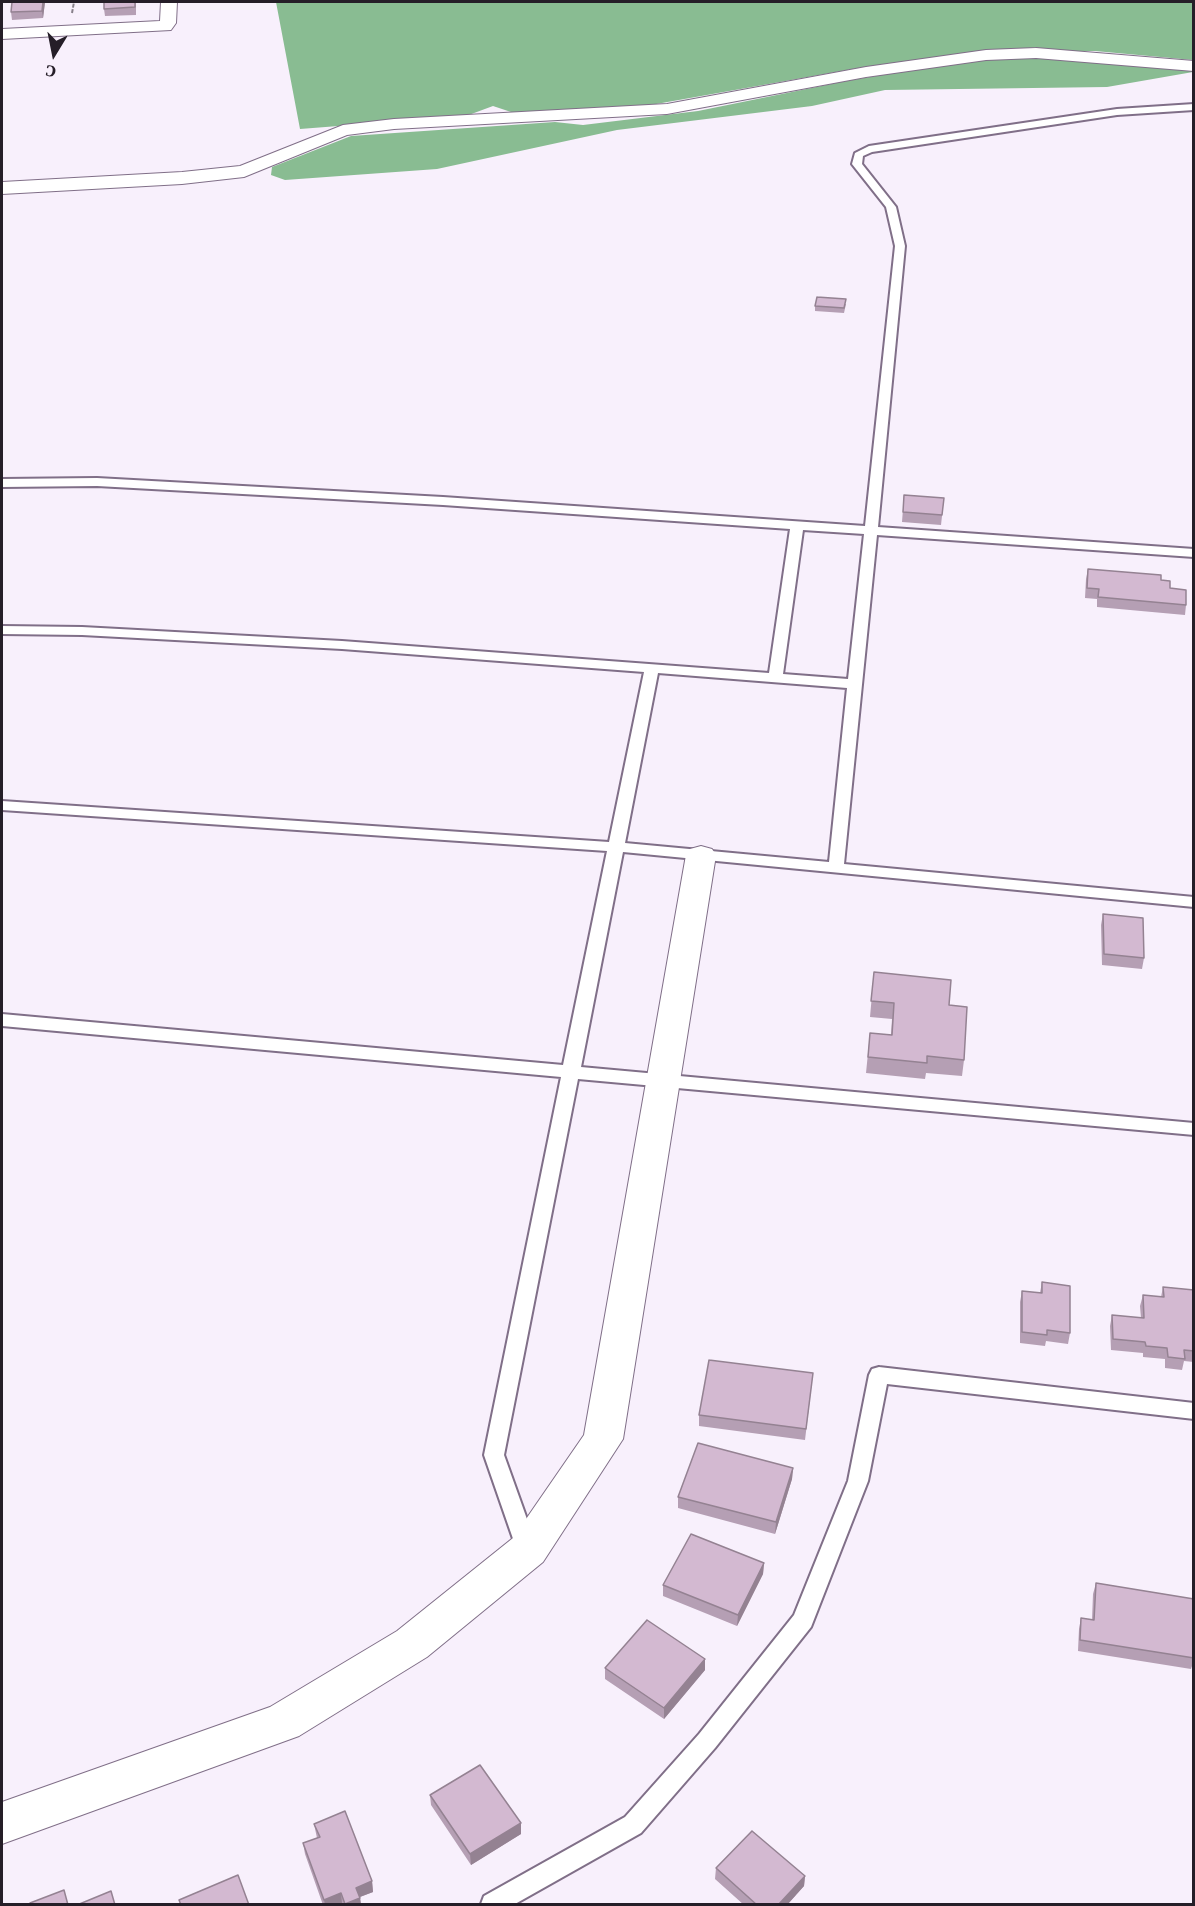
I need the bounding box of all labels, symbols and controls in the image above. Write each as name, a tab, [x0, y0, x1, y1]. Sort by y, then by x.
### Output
north arrow	[24, 24, 84, 84]
text: С	[44, 60, 58, 83]

